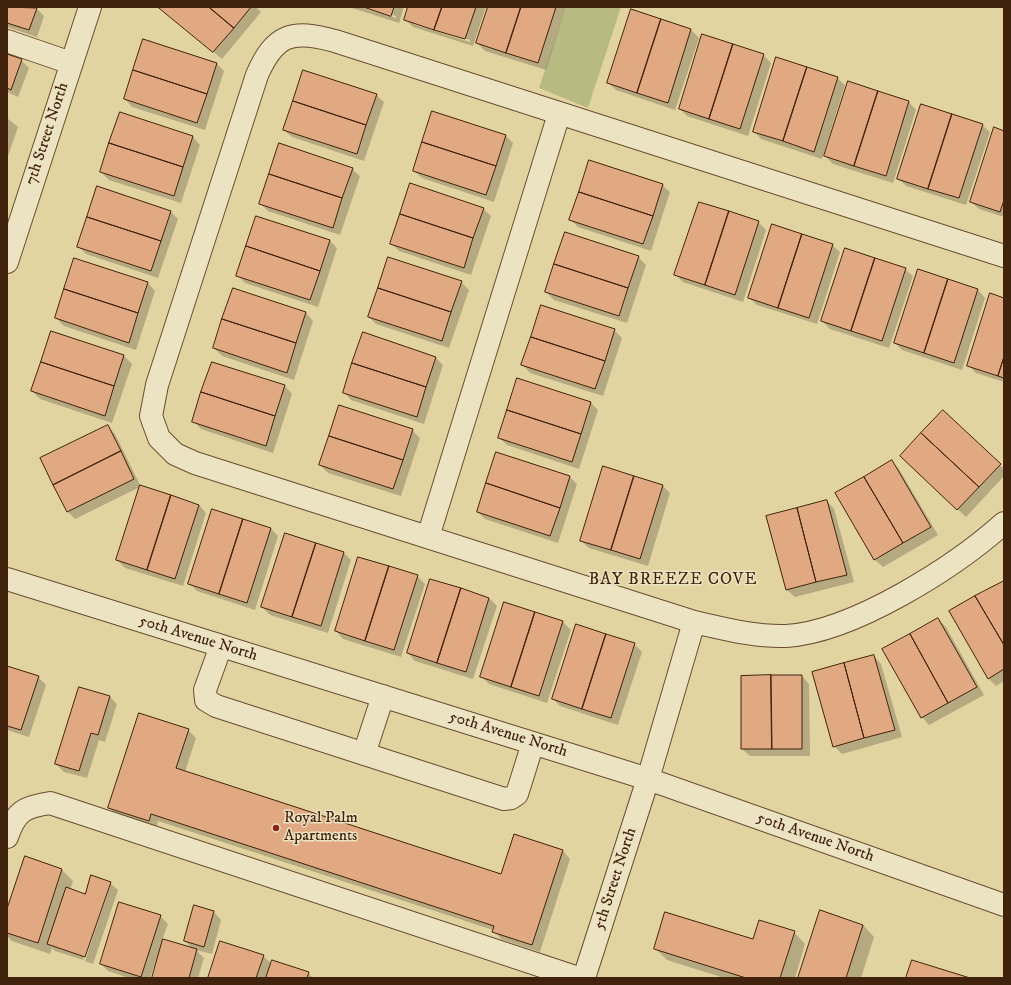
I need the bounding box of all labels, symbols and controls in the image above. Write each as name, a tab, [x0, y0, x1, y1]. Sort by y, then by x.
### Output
street label: 7th Street North	[22, 80, 74, 188]
district label: BAY BREEZE COVE	[588, 570, 758, 590]
street label: 50th Avenue North	[136, 612, 260, 666]
street label: 50th Avenue North	[446, 708, 570, 762]
place label: Royal Palm Apartments	[284, 809, 358, 847]
street label: 50th Avenue North	[754, 809, 876, 867]
marker: Royal Palm Apartments	[271, 823, 281, 833]
street label: 5th Street North	[590, 826, 642, 932]

